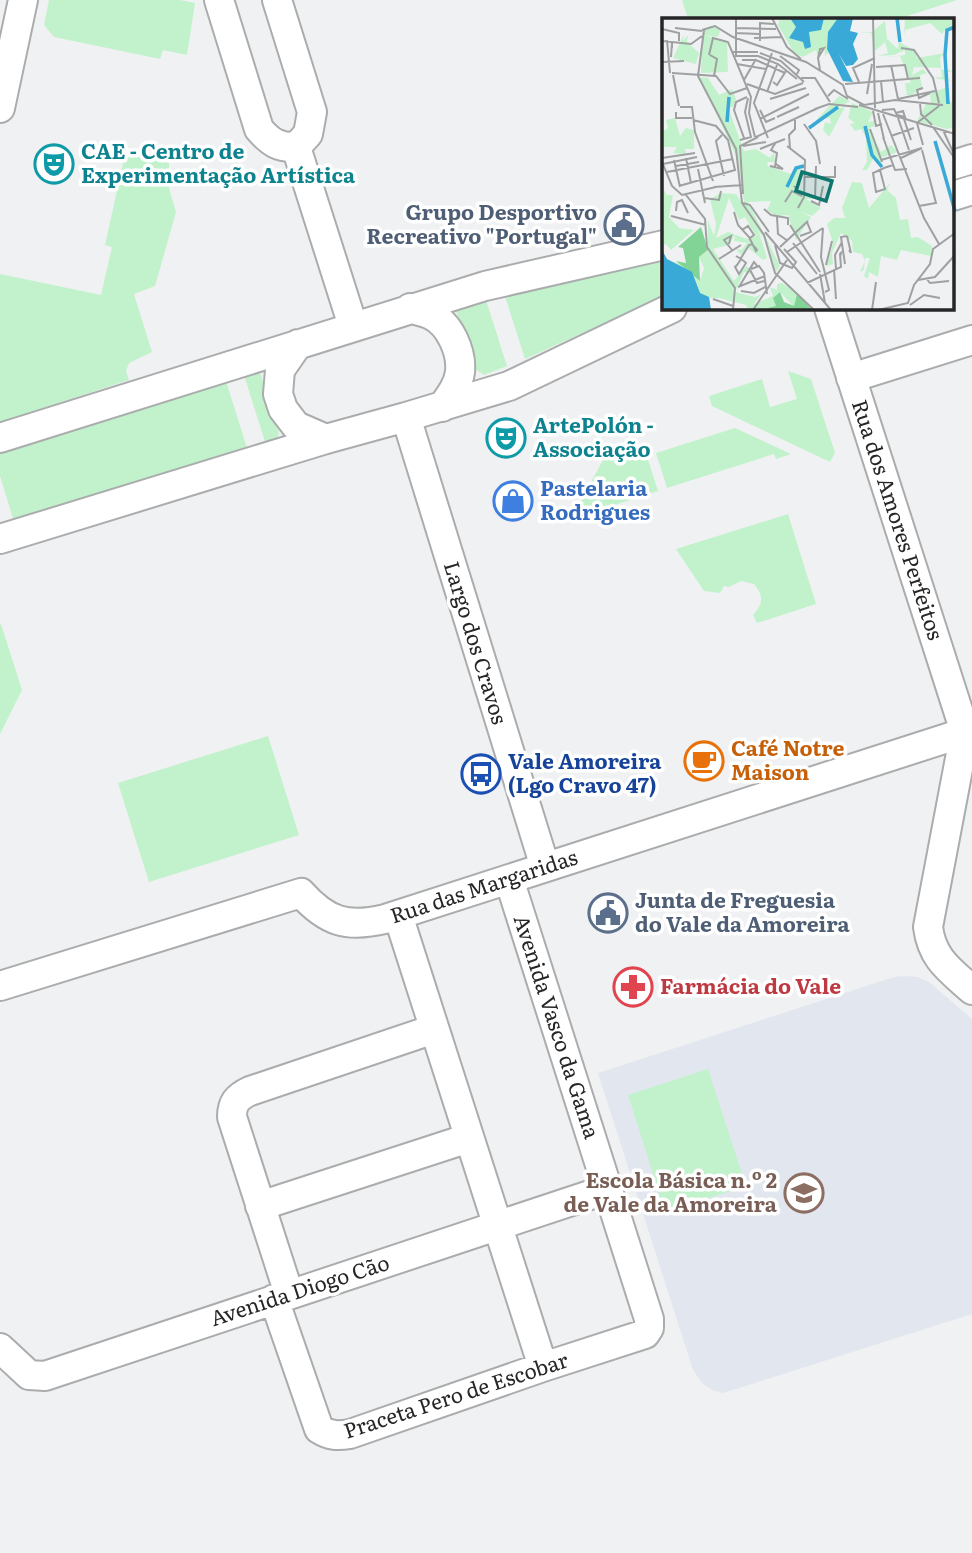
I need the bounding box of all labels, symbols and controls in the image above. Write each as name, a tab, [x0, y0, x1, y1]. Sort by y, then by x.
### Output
inset map	[662, 18, 954, 310]
place label: CAE - Centro de Experimentação Artística	[81, 134, 356, 189]
theatre icon: CAE - Centro de Experimentação Artística	[33, 143, 75, 185]
place label: Grupo Desportivo Recreativo "Portugal"	[366, 195, 597, 250]
public building icon: Grupo Desportivo Recreativo "Portugal"	[603, 204, 645, 246]
street label: Rua dos Amores Perfeitos	[846, 395, 953, 643]
place label: ArtePolón - Associação	[533, 408, 654, 463]
theatre icon: ArtePolón - Associação	[485, 417, 527, 459]
place label: Pastelaria Rodrigues	[540, 471, 650, 526]
shop icon: Pastelaria Rodrigues	[492, 480, 534, 522]
street label: Largo dos Cravos	[438, 557, 517, 728]
place label: Café Notre Maison	[731, 731, 844, 786]
cafe icon: Café Notre Maison	[683, 740, 725, 782]
place label: Vale Amoreira (Lgo Cravo 47)	[508, 744, 662, 799]
bus stop icon: Vale Amoreira (Lgo Cravo 47)	[460, 753, 502, 795]
street label: Rua das Margaridas	[385, 840, 581, 930]
place label: Junta de Freguesia do Vale da Amoreira	[635, 883, 851, 938]
public building icon: Junta de Freguesia do Vale da Amoreira	[587, 892, 629, 934]
street label: Avenida Vasco da Gama	[507, 910, 609, 1143]
pharmacy icon: Farmácia do Vale	[612, 966, 654, 1008]
place label: Farmácia do Vale	[660, 969, 841, 1000]
place label: Escola Básica n.º 2 de Vale da Amoreira	[564, 1163, 778, 1218]
school or university icon: Escola Básica n.º 2 de Vale da Amoreira	[783, 1172, 825, 1214]
street label: Avenida Diogo Cão	[206, 1245, 393, 1332]
street label: Praceta Pero de Escobar	[339, 1343, 572, 1445]

